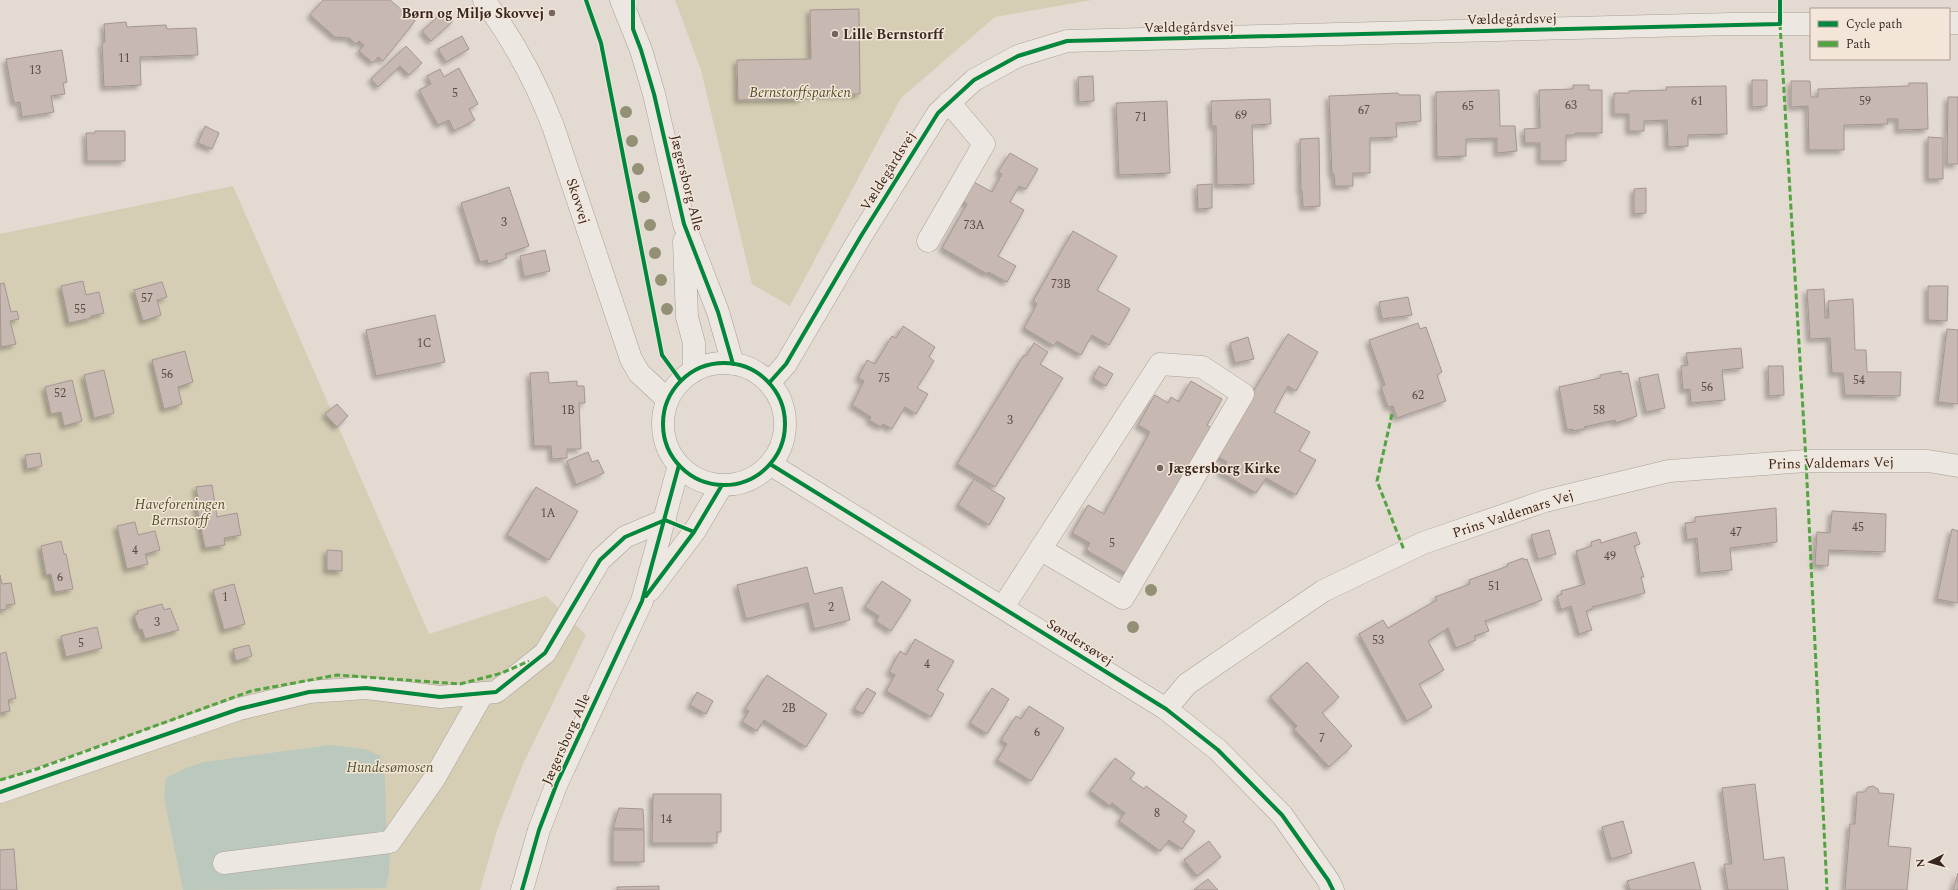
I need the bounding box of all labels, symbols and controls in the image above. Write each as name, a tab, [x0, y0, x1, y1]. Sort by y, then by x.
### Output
place label: Børn og Miljø Skovvej	[401, 3, 544, 24]
marker: Børn og Miljø Skovvej	[547, 8, 557, 18]
street label: Vældegårdsvej	[1467, 8, 1557, 30]
legend	[1810, 8, 1950, 60]
text: Cycle path	[1846, 15, 1903, 34]
street label: Vældegårdsvej	[1144, 16, 1234, 38]
place label: Lille Bernstorff	[843, 24, 945, 45]
marker: Lille Bernstorff	[830, 29, 840, 39]
text: Path	[1846, 35, 1871, 54]
house number: 11	[118, 49, 130, 68]
house number: 13	[29, 61, 41, 80]
park label: Bernstorffsparken	[749, 82, 851, 103]
house number: 5	[452, 84, 458, 103]
house number: 61	[1691, 92, 1703, 111]
house number: 59	[1859, 92, 1871, 111]
house number: 63	[1565, 96, 1577, 115]
house number: 65	[1462, 97, 1474, 116]
house number: 67	[1358, 101, 1370, 120]
house number: 69	[1235, 106, 1247, 125]
house number: 71	[1135, 108, 1147, 127]
street label: Vældegårdsvej	[855, 127, 921, 215]
street label: Jægersborg Alle	[665, 133, 709, 234]
street label: Skovvej	[561, 175, 595, 227]
house number: 3	[501, 213, 507, 232]
house number: 73A	[963, 216, 985, 235]
house number: 73B	[1051, 275, 1071, 294]
house number: 57	[141, 289, 153, 308]
house number: 55	[74, 300, 86, 319]
house number: 1C	[417, 334, 431, 353]
house number: 56	[161, 365, 173, 384]
house number: 75	[878, 369, 890, 388]
house number: 54	[1853, 371, 1865, 390]
house number: 56	[1701, 378, 1713, 397]
house number: 52	[54, 384, 66, 403]
house number: 62	[1412, 386, 1424, 405]
house number: 1B	[561, 401, 575, 420]
house number: 58	[1593, 401, 1605, 420]
house number: 3	[1007, 411, 1013, 430]
street label: Prins Valdemars Vej	[1768, 451, 1894, 475]
place label: Jægersborg Kirke	[1168, 458, 1280, 479]
marker: Jægersborg Kirke	[1155, 463, 1165, 473]
street label: Prins Valdemars Vej	[1450, 484, 1576, 544]
park label: Haveforeningen Bernstorff	[135, 494, 226, 531]
house number: 1A	[540, 504, 556, 523]
house number: 45	[1852, 518, 1864, 537]
house number: 47	[1730, 523, 1742, 542]
house number: 5	[1109, 534, 1115, 553]
house number: 4	[132, 541, 138, 560]
house number: 49	[1604, 547, 1616, 566]
house number: 6	[57, 568, 63, 587]
house number: 51	[1488, 577, 1500, 596]
house number: 1	[222, 588, 228, 607]
house number: 2	[828, 598, 834, 617]
house number: 3	[154, 613, 160, 632]
street label: Søndersøvej	[1043, 613, 1117, 671]
house number: 53	[1372, 631, 1384, 650]
house number: 5	[78, 634, 84, 653]
house number: 4	[924, 655, 930, 674]
street label: Jægersborg Alle	[536, 689, 596, 788]
house number: 2B	[782, 699, 796, 718]
house number: 6	[1034, 723, 1040, 742]
house number: 7	[1319, 729, 1325, 748]
park label: Hundesømosen	[347, 757, 434, 778]
house number: 8	[1154, 804, 1160, 823]
house number: 14	[660, 810, 672, 829]
north arrow	[1910, 842, 1950, 882]
text: N	[1912, 858, 1929, 868]

